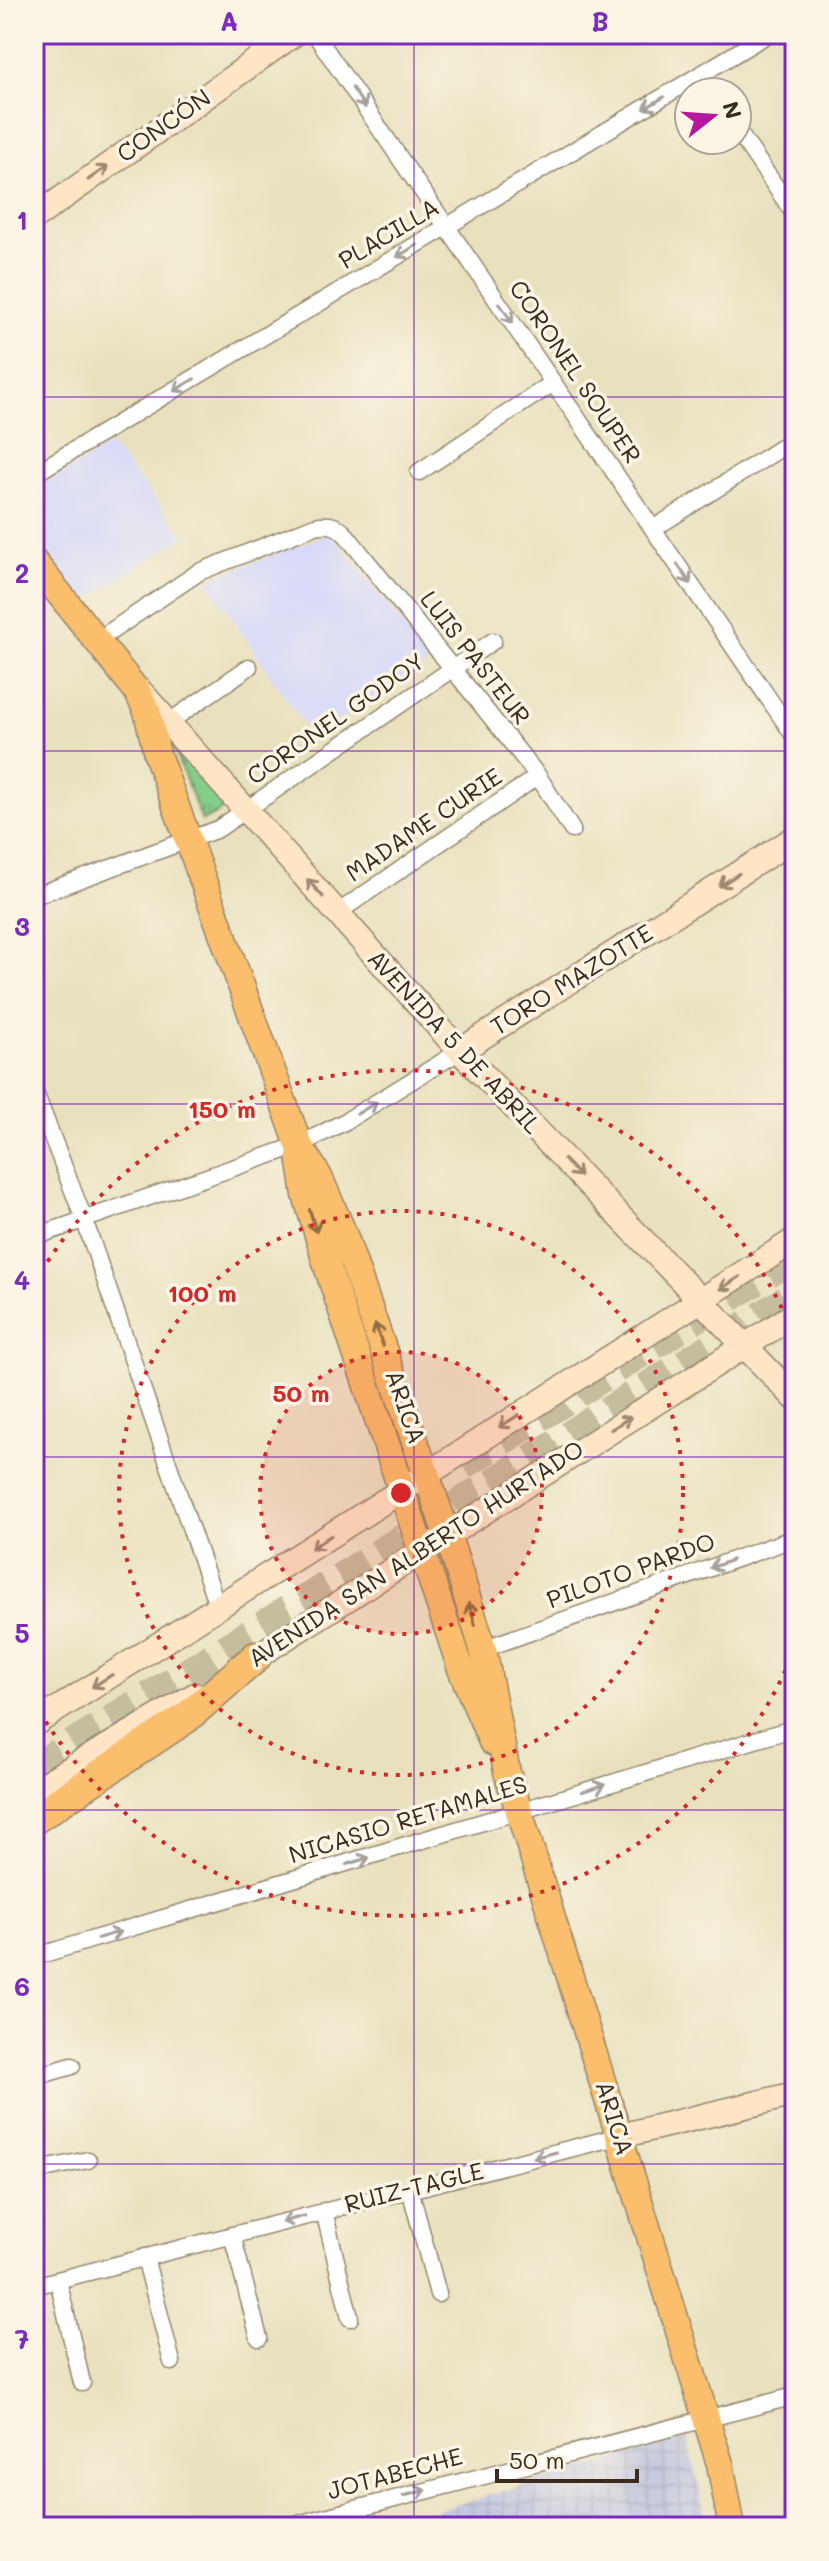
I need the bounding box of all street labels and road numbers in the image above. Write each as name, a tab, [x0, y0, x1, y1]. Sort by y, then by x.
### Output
street label: CONCÓN	[110, 81, 216, 168]
street label: PLACILLA	[332, 191, 444, 275]
street label: CORONEL SOUPER	[503, 274, 649, 469]
street label: LUIS PASTEUR	[414, 584, 538, 730]
street label: CORONEL GODOY	[240, 645, 430, 791]
street label: MADAME CURIE	[339, 760, 507, 888]
street label: TORO MAZOTTE	[484, 916, 658, 1041]
street label: AVENIDA 5 DE ABRIL	[362, 942, 549, 1140]
street label: ARICA	[379, 1365, 433, 1448]
street label: AVENIDA SAN ALBERTO HURTADO	[242, 1432, 589, 1673]
street label: PILOTO PARDO	[542, 1525, 719, 1614]
street label: NICASIO RETAMALES	[285, 1768, 530, 1870]
street label: ARICA	[589, 2077, 641, 2159]
street label: RUIZ-TAGLE	[341, 2154, 486, 2219]
street label: JOTABECHE	[324, 2440, 466, 2505]

